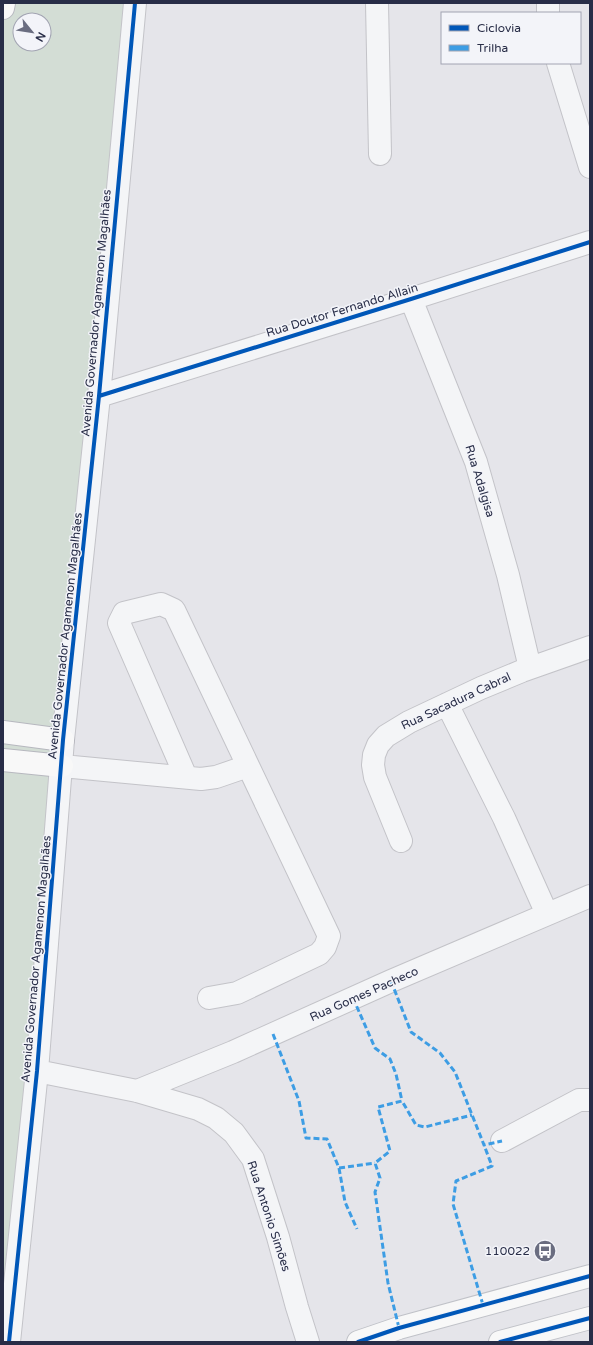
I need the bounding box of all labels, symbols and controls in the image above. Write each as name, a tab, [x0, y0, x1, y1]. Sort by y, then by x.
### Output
north arrow	[12, 12, 52, 52]
legend	[441, 12, 581, 64]
text: Ciclovia	[477, 21, 521, 35]
text: N	[32, 30, 48, 44]
text: Trilha	[477, 41, 508, 55]
street label: Avenida Governador Agamenon Magalhães	[78, 189, 114, 437]
street label: Rua Doutor Fernando Allain	[264, 280, 420, 340]
street label: Rua Adalgisa	[462, 443, 498, 519]
street label: Avenida Governador Agamenon Magalhães	[45, 512, 85, 760]
street label: Rua Sacadura Cabral	[399, 669, 513, 733]
street label: Avenida Governador Agamenon Magalhães	[18, 835, 54, 1083]
street label: Rua Gomes Pacheco	[308, 964, 420, 1024]
street label: Rua Antonio Simões	[245, 1159, 294, 1273]
bus stop icon: 110022	[532, 1238, 558, 1264]
place label: 110022	[485, 1244, 530, 1258]

